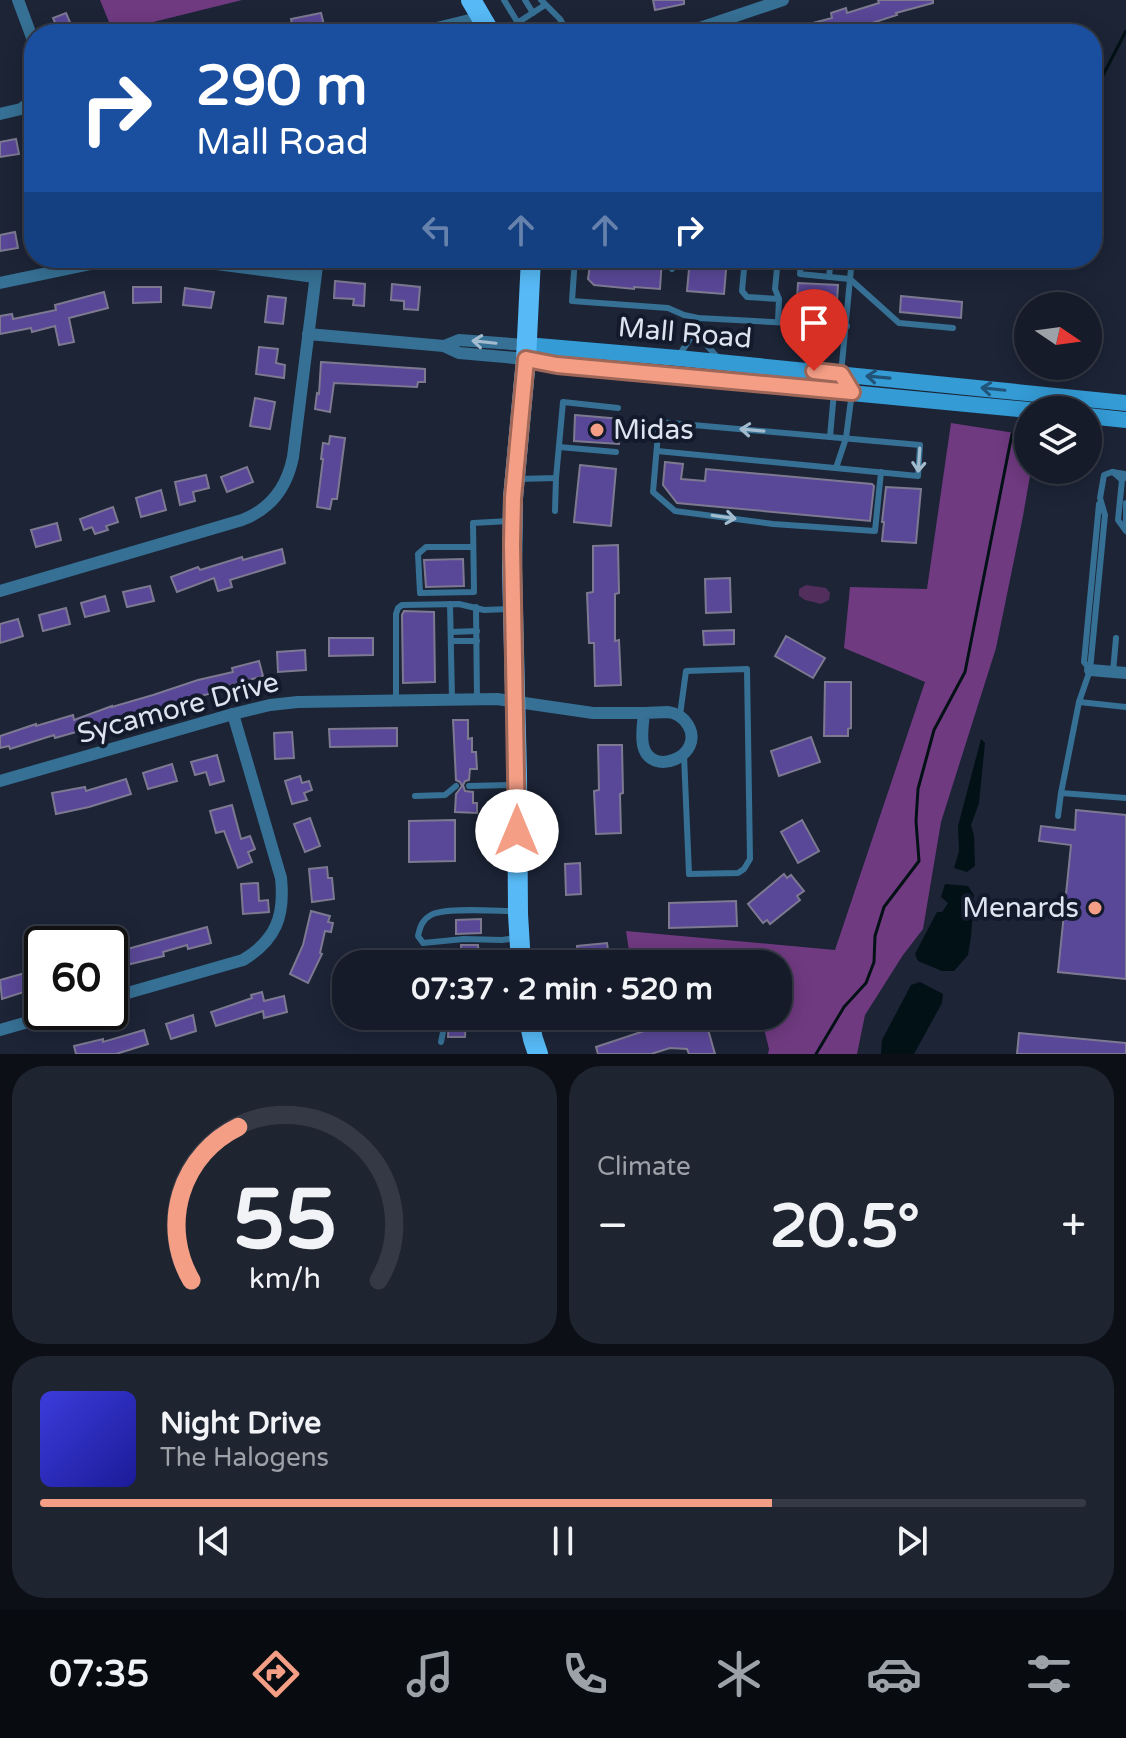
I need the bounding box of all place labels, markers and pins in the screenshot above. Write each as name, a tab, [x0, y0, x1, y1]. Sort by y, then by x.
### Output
pin	[780, 289, 848, 371]
place label: Midas	[613, 413, 694, 447]
marker: Midas	[588, 421, 606, 439]
place label: Menards	[962, 891, 1079, 925]
marker: Menards	[1086, 899, 1104, 917]

